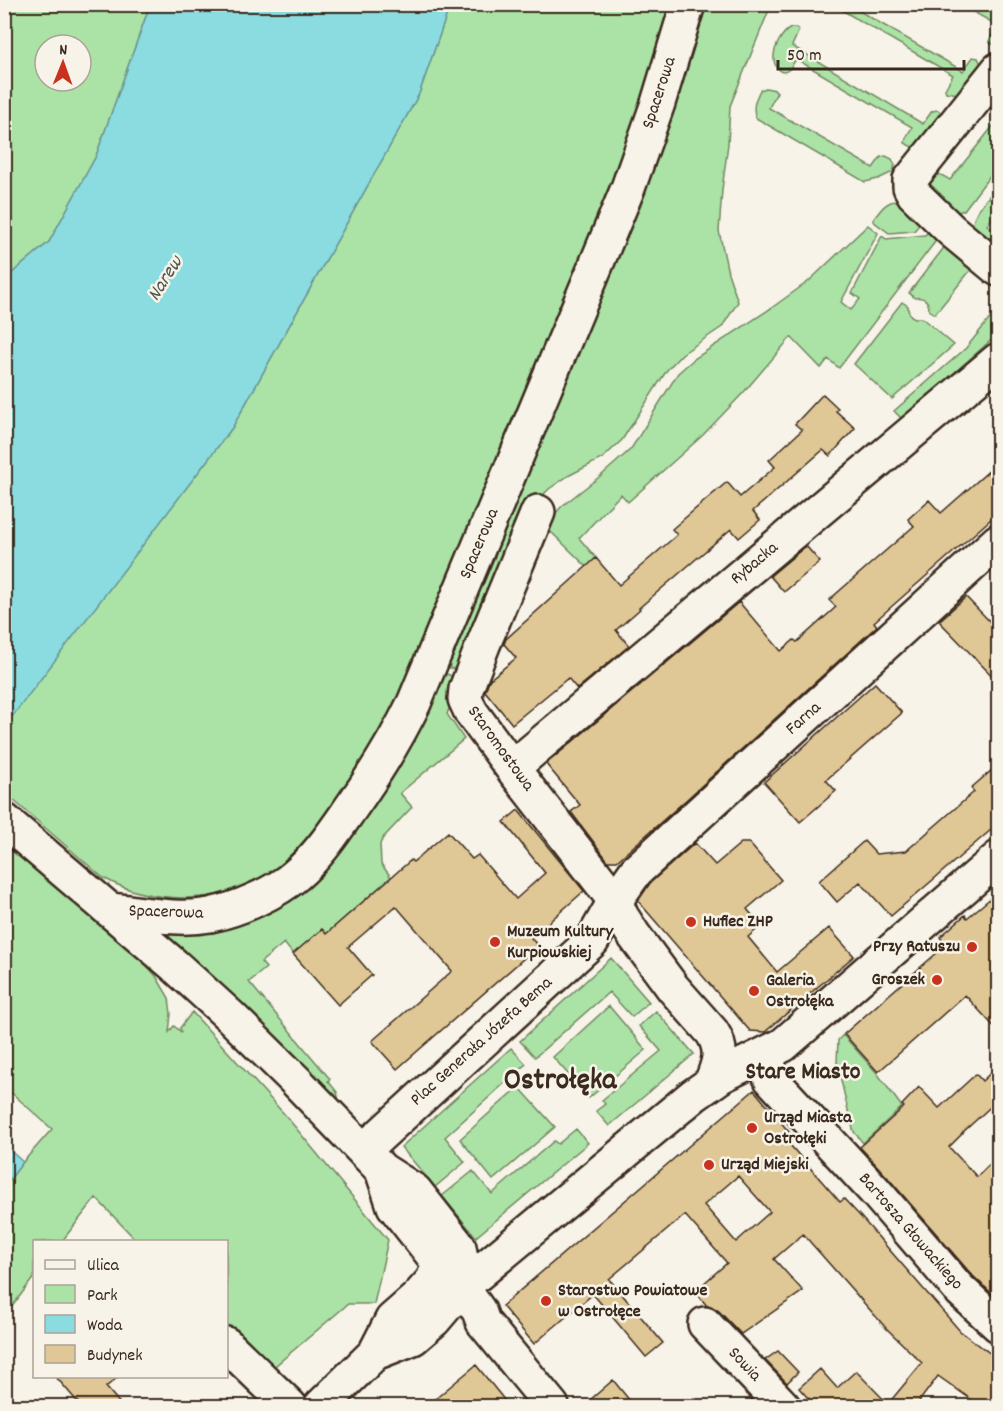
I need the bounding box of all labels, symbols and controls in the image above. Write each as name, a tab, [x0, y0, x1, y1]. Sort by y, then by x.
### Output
north arrow	[33, 33, 93, 93]
scale bar	[778, 33, 964, 71]
text: N	[59, 39, 67, 62]
text: 50 m	[787, 44, 822, 69]
street label: Spacerowa	[637, 53, 684, 132]
water label: Narew	[141, 250, 191, 307]
street label: Spacerowa	[454, 504, 506, 583]
street label: Rybacka	[726, 536, 785, 591]
street label: Farna	[781, 696, 828, 742]
street label: Staromostowa	[460, 701, 540, 797]
street label: Spacerowa	[128, 899, 204, 927]
place label: Hufiec ZHP	[703, 910, 773, 935]
marker: Hufiec ZHP	[684, 915, 698, 929]
place label: Muzeum Kultury Kurpiowskiej	[507, 920, 614, 966]
marker: Muzeum Kultury Kurpiowskiej	[488, 935, 502, 949]
place label: Przy Ratuszu	[873, 935, 960, 960]
marker: Przy Ratuszu	[965, 940, 979, 954]
place label: Groszek	[872, 968, 926, 993]
place label: Galeria Ostrołęka	[766, 969, 834, 1015]
street label: Plac Generała Józefa Bema	[406, 971, 559, 1113]
marker: Groszek	[930, 973, 944, 987]
marker: Galeria Ostrołęka	[747, 984, 761, 998]
district label: Stare Miasto	[745, 1056, 861, 1090]
district label: Ostrołęka	[504, 1061, 617, 1104]
place label: Urząd Miasta Ostrołęki	[764, 1106, 852, 1152]
marker: Urząd Miasta Ostrołęki	[745, 1121, 759, 1135]
place label: Urząd Miejski	[721, 1153, 809, 1178]
marker: Urząd Miejski	[702, 1158, 716, 1172]
street label: Bartosza Głowackiego	[852, 1168, 968, 1296]
legend	[33, 1240, 228, 1378]
text: Ulica	[87, 1254, 119, 1279]
place label: Starostwo Powiatowe w Ostrołęce	[558, 1279, 707, 1325]
text: Park	[87, 1284, 118, 1309]
marker: Starostwo Powiatowe w Ostrołęce	[539, 1294, 553, 1308]
text: Woda	[87, 1314, 123, 1339]
street label: Sowia	[721, 1342, 767, 1388]
text: Budynek	[87, 1344, 143, 1369]

